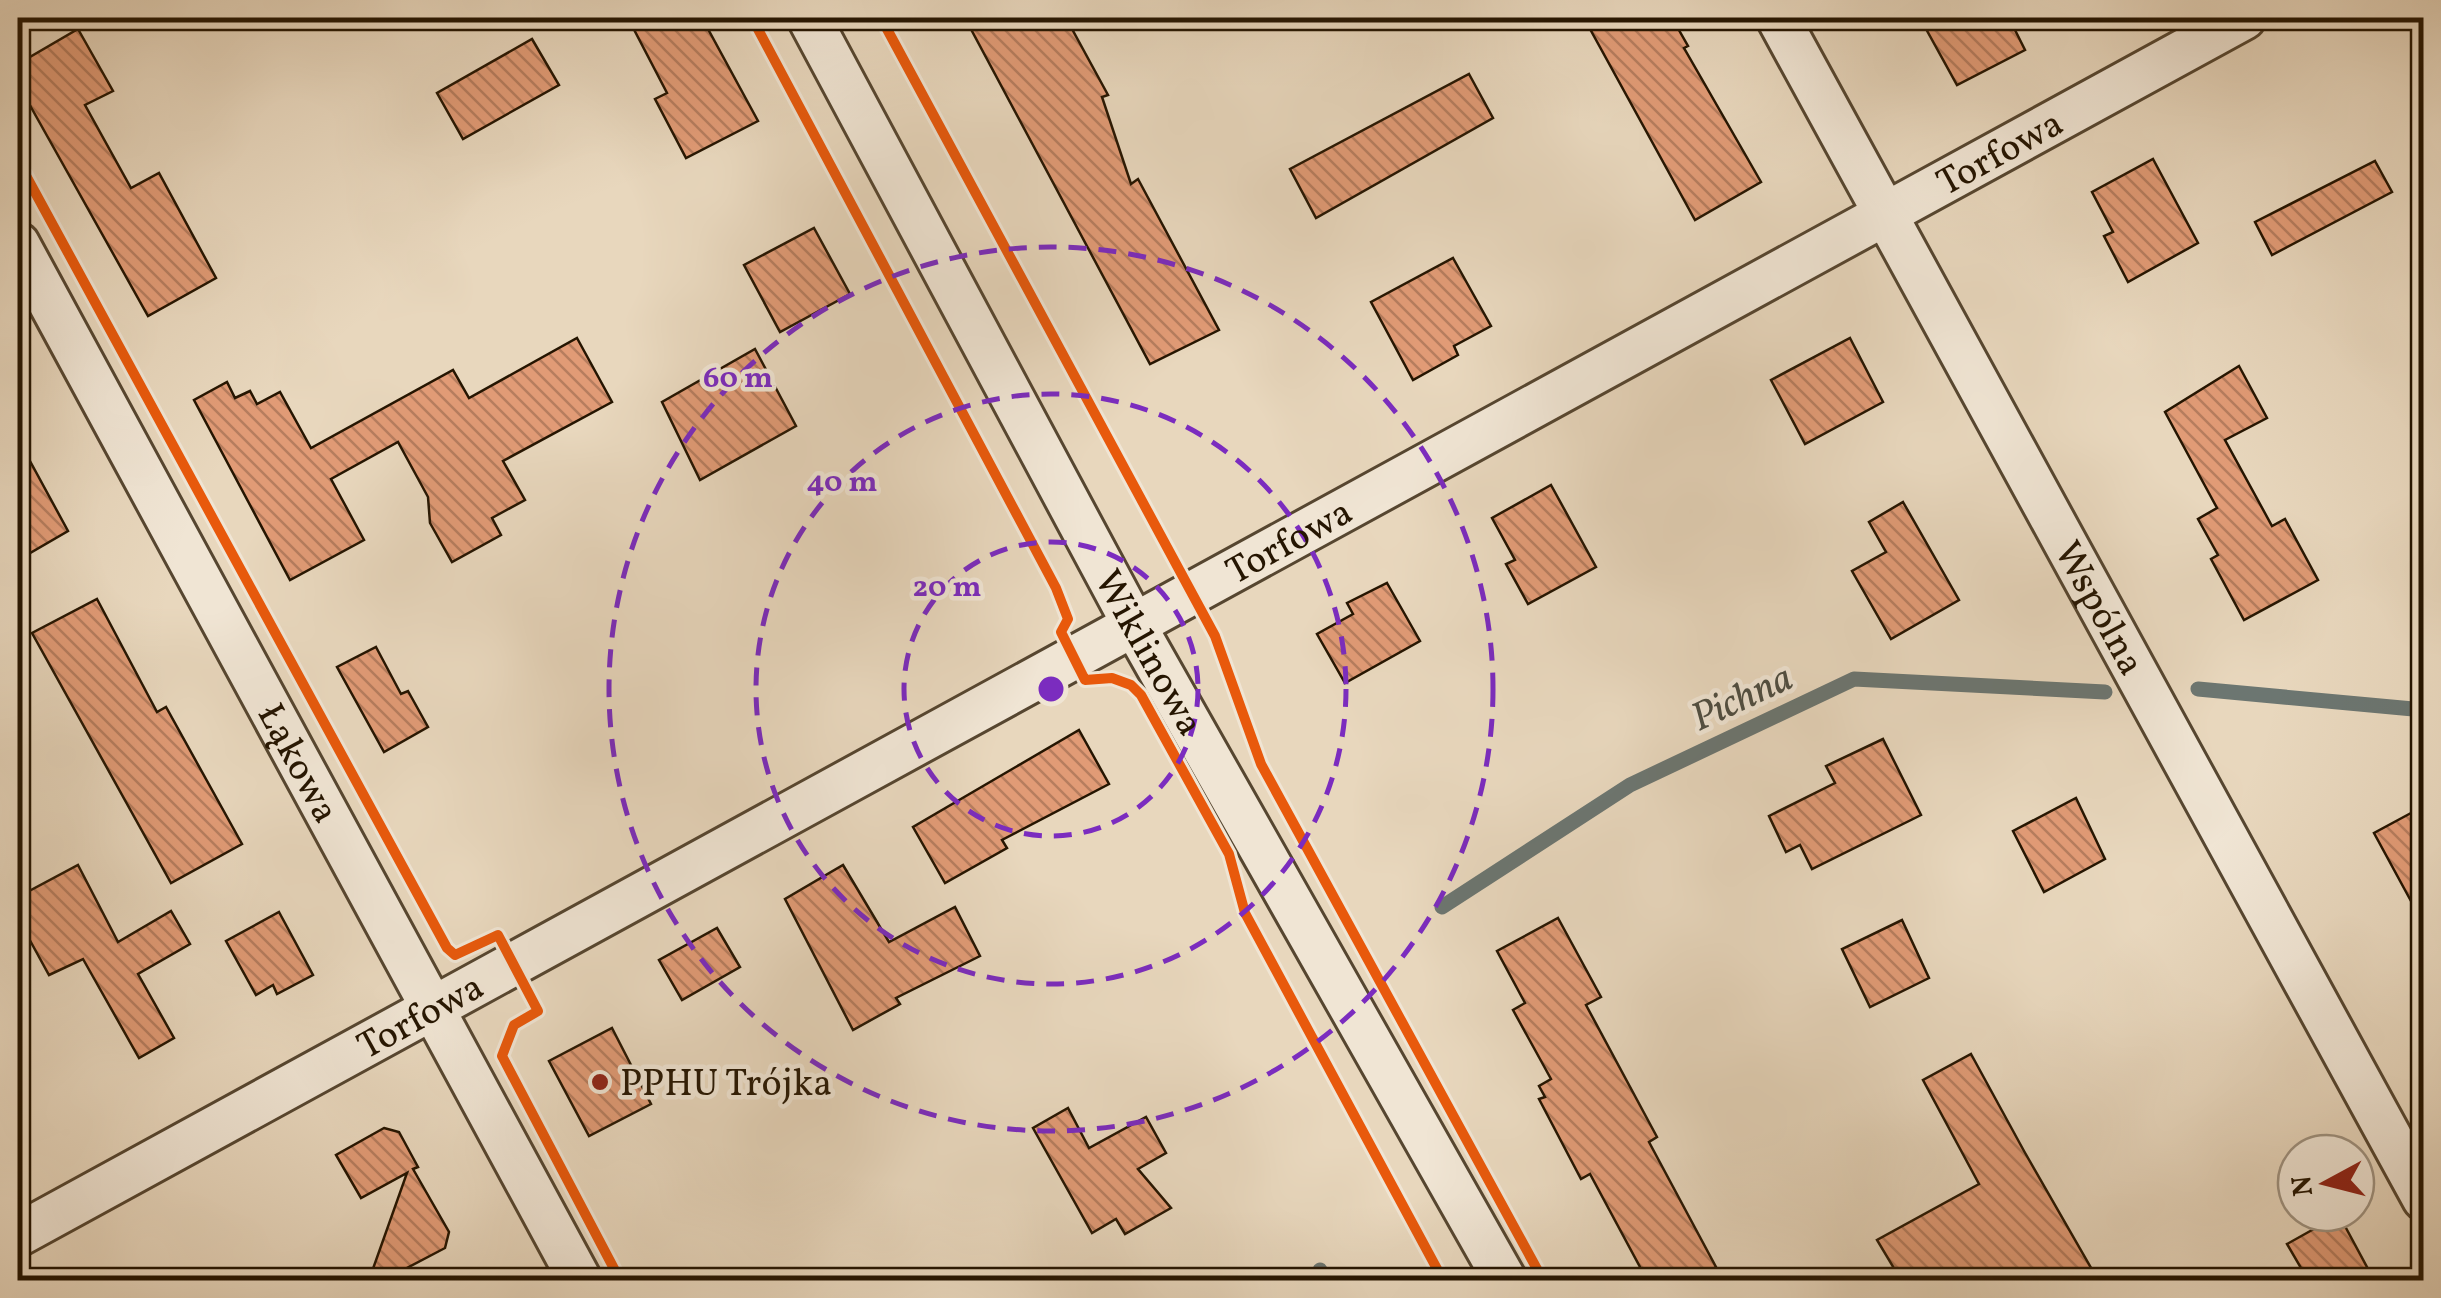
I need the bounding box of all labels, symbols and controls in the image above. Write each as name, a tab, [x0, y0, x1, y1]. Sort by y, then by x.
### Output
street label: Torfowa	[1928, 99, 2074, 211]
text: 60 m	[703, 358, 773, 400]
text: 40 m	[806, 462, 878, 504]
street label: Torfowa	[1217, 487, 1363, 600]
street label: Wspólna	[2039, 532, 2156, 686]
street label: Wiklinowa	[1079, 561, 1215, 747]
text: 20 m	[913, 567, 981, 609]
water label: Pichna	[1683, 652, 1803, 747]
centre of rings	[1033, 671, 1069, 707]
street label: Łąkowa	[242, 695, 350, 833]
street label: Torfowa	[349, 962, 494, 1074]
place label: PPHU Trójka	[620, 1059, 832, 1112]
marker: PPHU Trójka	[589, 1071, 611, 1093]
north arrow	[2276, 1133, 2376, 1233]
text: N	[2283, 1173, 2324, 1198]

